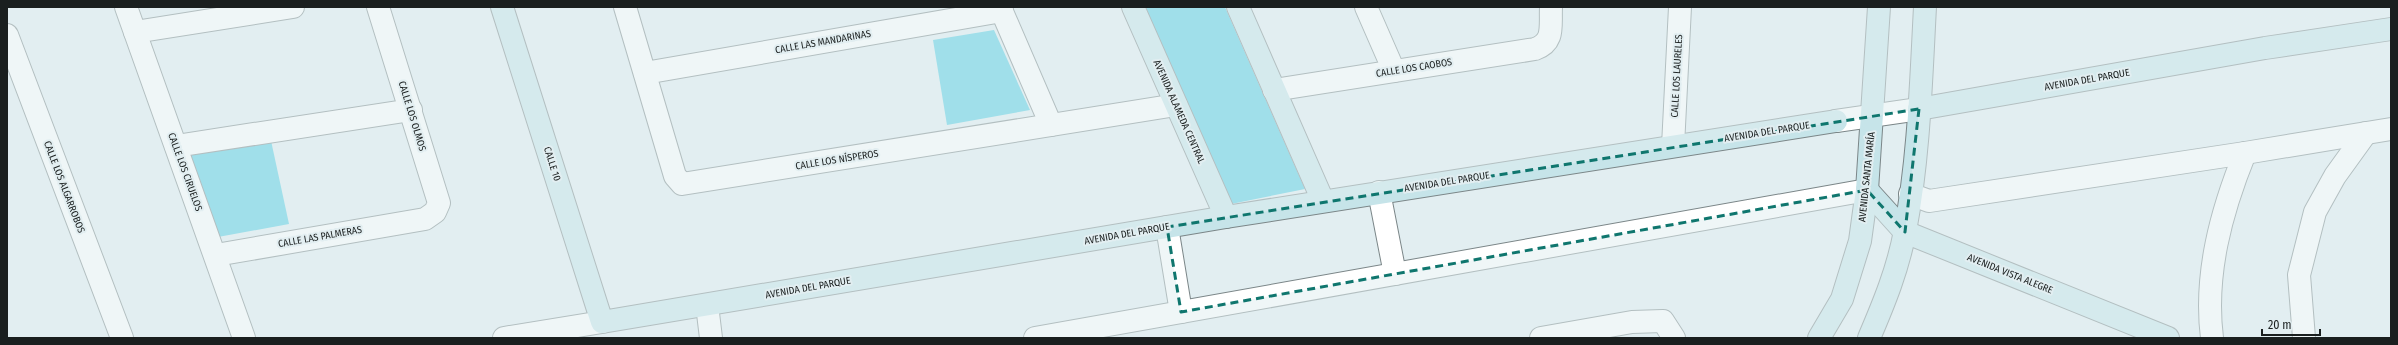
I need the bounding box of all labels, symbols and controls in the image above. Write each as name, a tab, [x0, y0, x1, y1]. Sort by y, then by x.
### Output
street label: CALLE LAS MANDARINAS	[774, 28, 872, 56]
street label: CALLE LOS LAURELES	[1669, 34, 1685, 118]
street label: CALLE LOS CAOBOS	[1375, 56, 1453, 80]
street label: AVENIDA ALAMEDA CENTRAL	[1151, 58, 1208, 166]
street label: AVENIDA DEL PARQUE	[2043, 67, 2131, 93]
street label: CALLE LOS OLMOS	[396, 79, 428, 153]
street label: AVENIDA DEL PARQUE	[1723, 119, 1811, 145]
street label: AVENIDA SANTA MARÍA	[1854, 130, 1878, 223]
street label: CALLE LOS CIRUELOS	[165, 131, 205, 213]
street label: CALLE LOS ALGARROBOS	[41, 139, 87, 235]
street label: CALLE 10	[541, 145, 563, 183]
street label: CALLE LOS NÍSPEROS	[794, 146, 879, 172]
street label: AVENIDA DEL PARQUE	[1403, 169, 1491, 195]
street label: AVENIDA DEL PARQUE	[1083, 221, 1171, 247]
street label: CALLE LAS PALMERAS	[277, 224, 363, 250]
street label: AVENIDA VISTA ALEGRE	[1965, 251, 2055, 297]
street label: AVENIDA DEL PARQUE	[764, 275, 852, 301]
scale bar	[2262, 311, 2320, 337]
text: 20 m	[2268, 318, 2292, 332]

